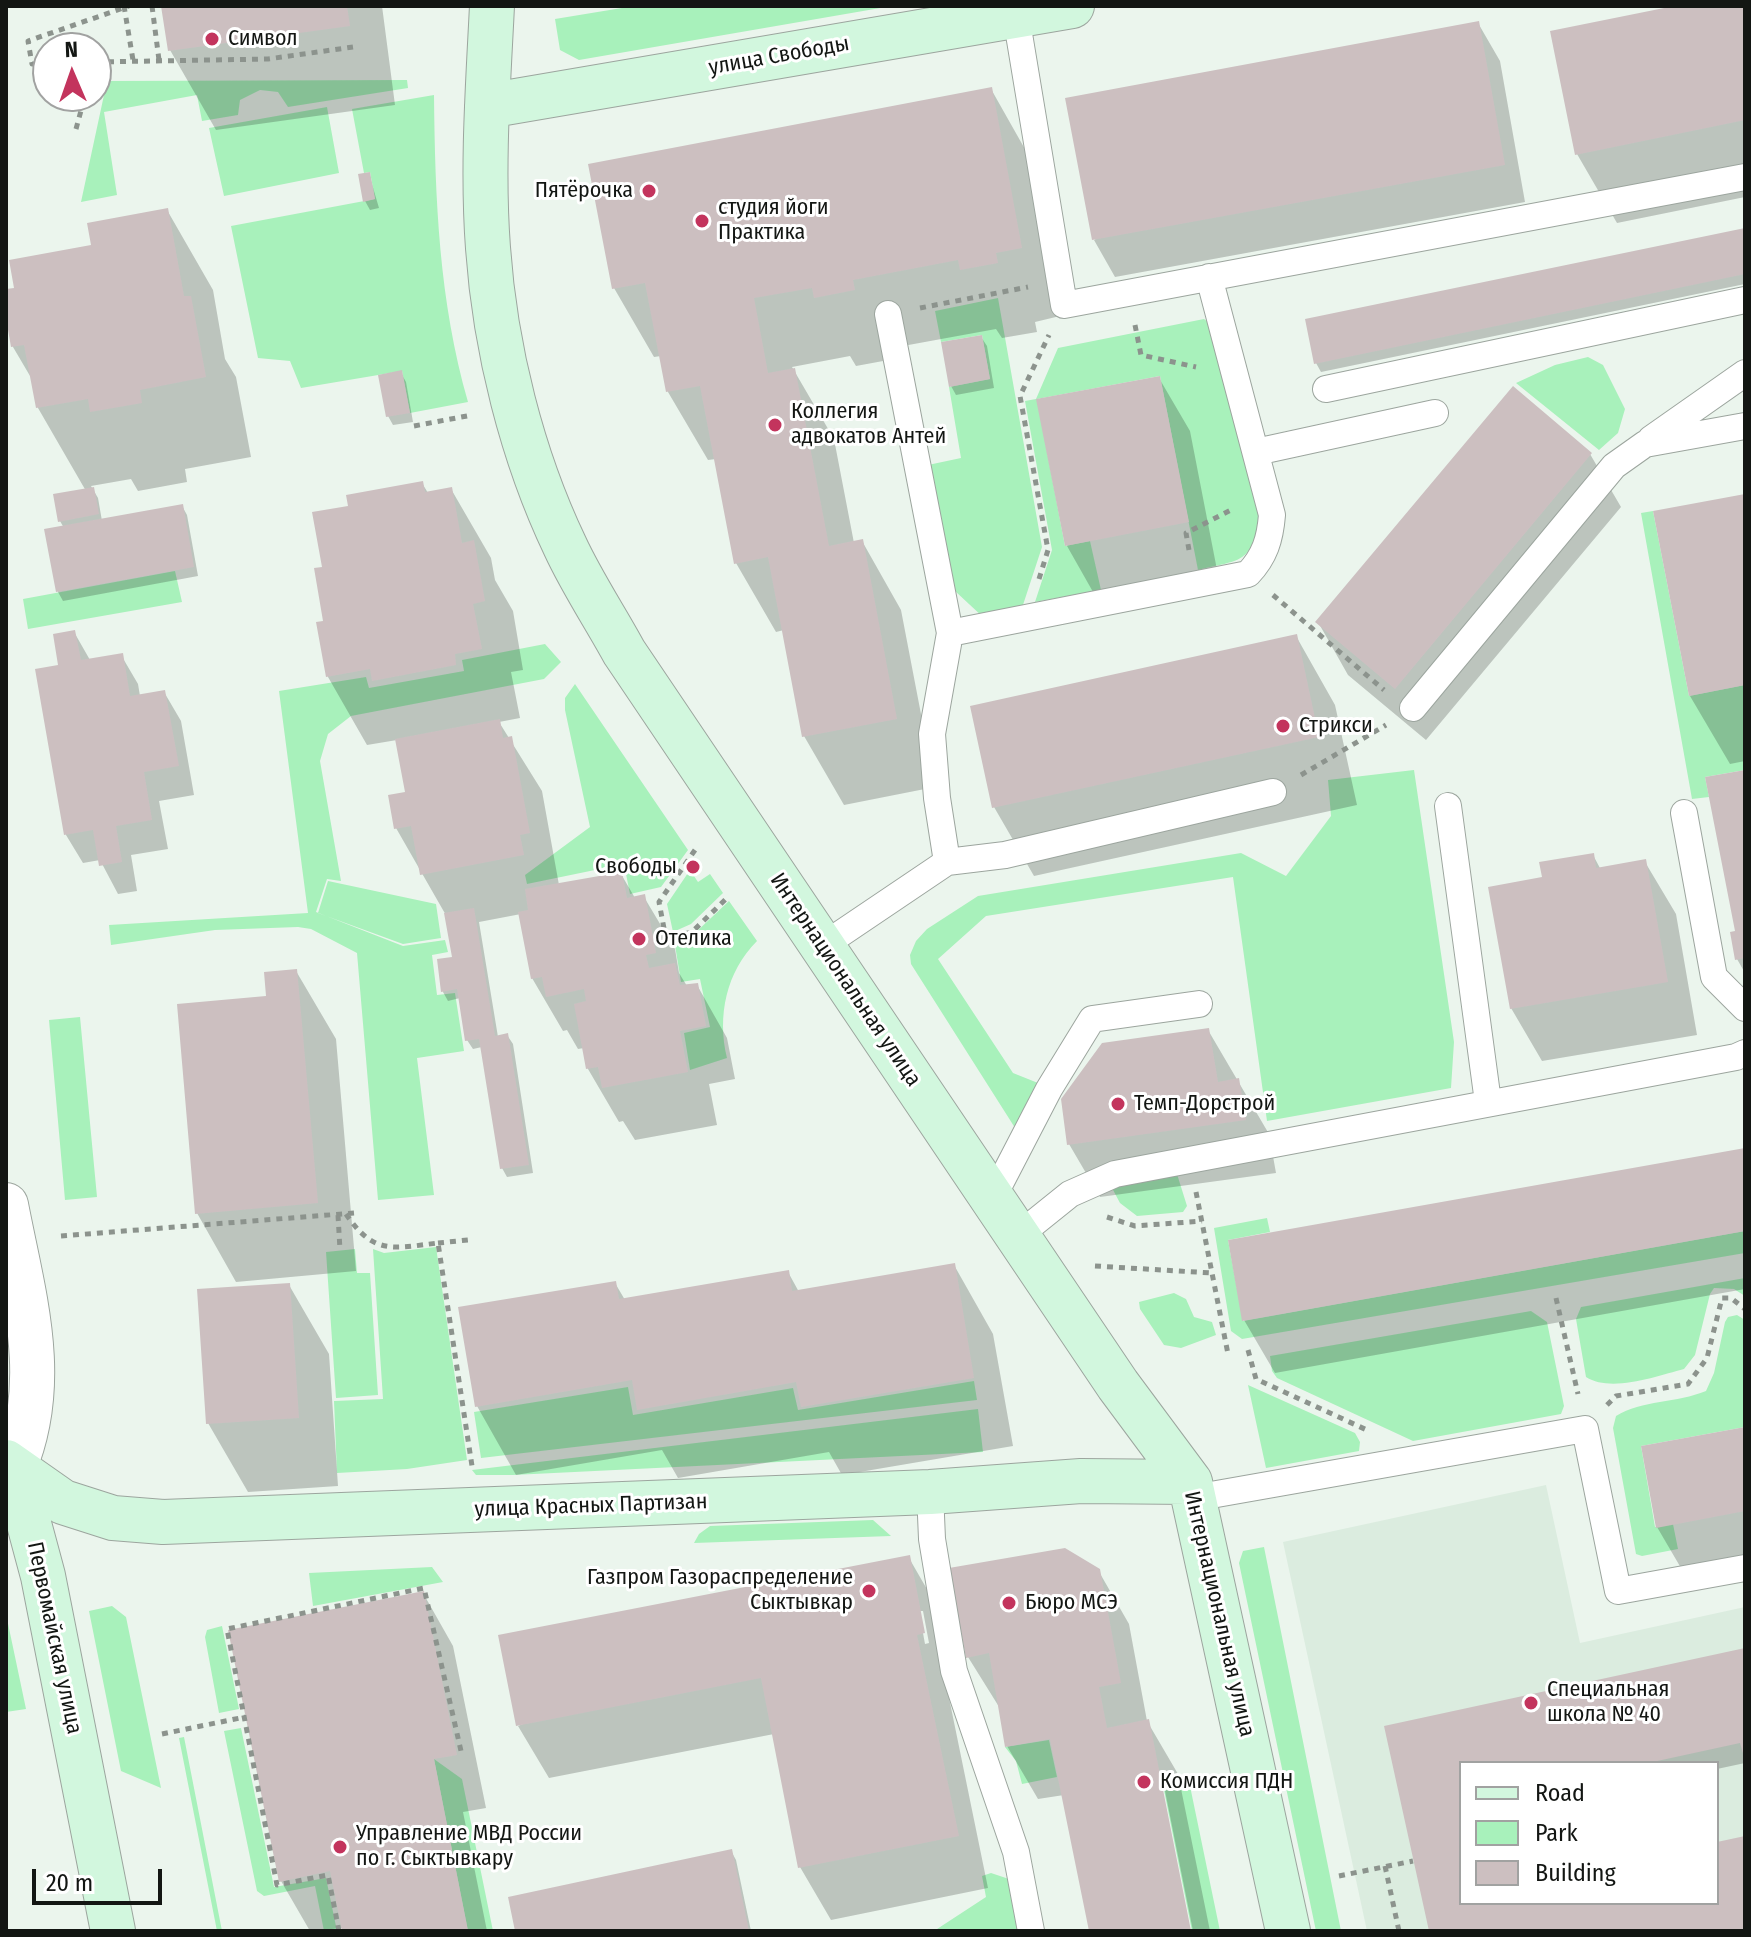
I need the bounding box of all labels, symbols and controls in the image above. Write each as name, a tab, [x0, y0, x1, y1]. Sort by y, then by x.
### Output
place label: Символ	[228, 26, 298, 52]
marker: Символ	[203, 30, 221, 48]
street label: улица Свободы	[707, 31, 851, 81]
north arrow	[32, 32, 112, 112]
text: N	[64, 36, 78, 63]
place label: Пятёрочка	[535, 178, 633, 204]
marker: Пятёрочка	[640, 182, 658, 200]
place label: студия йоги Практика	[718, 195, 829, 246]
marker: студия йоги Практика	[693, 212, 711, 230]
place label: Коллегия адвокатов Антей	[791, 399, 946, 450]
marker: Коллегия адвокатов Антей	[766, 416, 784, 434]
place label: Стрикси	[1299, 713, 1373, 739]
marker: Стрикси	[1274, 717, 1292, 735]
place label: Свободы	[595, 854, 677, 880]
marker: Свободы	[684, 858, 702, 876]
street label: Интернациональная улица	[764, 868, 926, 1092]
place label: Отелика	[655, 926, 732, 952]
marker: Отелика	[630, 930, 648, 948]
place label: Темп-Дорстрой	[1134, 1091, 1275, 1117]
marker: Темп-Дорстрой	[1109, 1095, 1127, 1113]
street label: улица Красных Партизан	[474, 1489, 708, 1523]
street label: Интернациональная улица	[1178, 1489, 1260, 1739]
street label: Первомайская улица	[21, 1540, 87, 1736]
place label: Газпром Газораспределение Сыктывкар	[587, 1565, 853, 1616]
marker: Газпром Газораспределение Сыктывкар	[860, 1582, 878, 1600]
place label: Бюро МСЭ	[1025, 1590, 1118, 1616]
marker: Бюро МСЭ	[1000, 1594, 1018, 1612]
place label: Специальная школа № 40	[1547, 1677, 1670, 1728]
marker: Специальная школа № 40	[1522, 1694, 1540, 1712]
legend	[1459, 1761, 1719, 1905]
place label: Комиссия ПДН	[1160, 1769, 1293, 1795]
marker: Комиссия ПДН	[1135, 1773, 1153, 1791]
text: Road	[1535, 1779, 1585, 1807]
text: Park	[1535, 1819, 1578, 1847]
place label: Управление МВД России по г. Сыктывкару	[356, 1821, 582, 1872]
marker: Управление МВД России по г. Сыктывкару	[331, 1838, 349, 1856]
scale bar	[36, 1853, 166, 1903]
text: Building	[1535, 1859, 1616, 1887]
text: 20 m	[46, 1869, 93, 1897]

